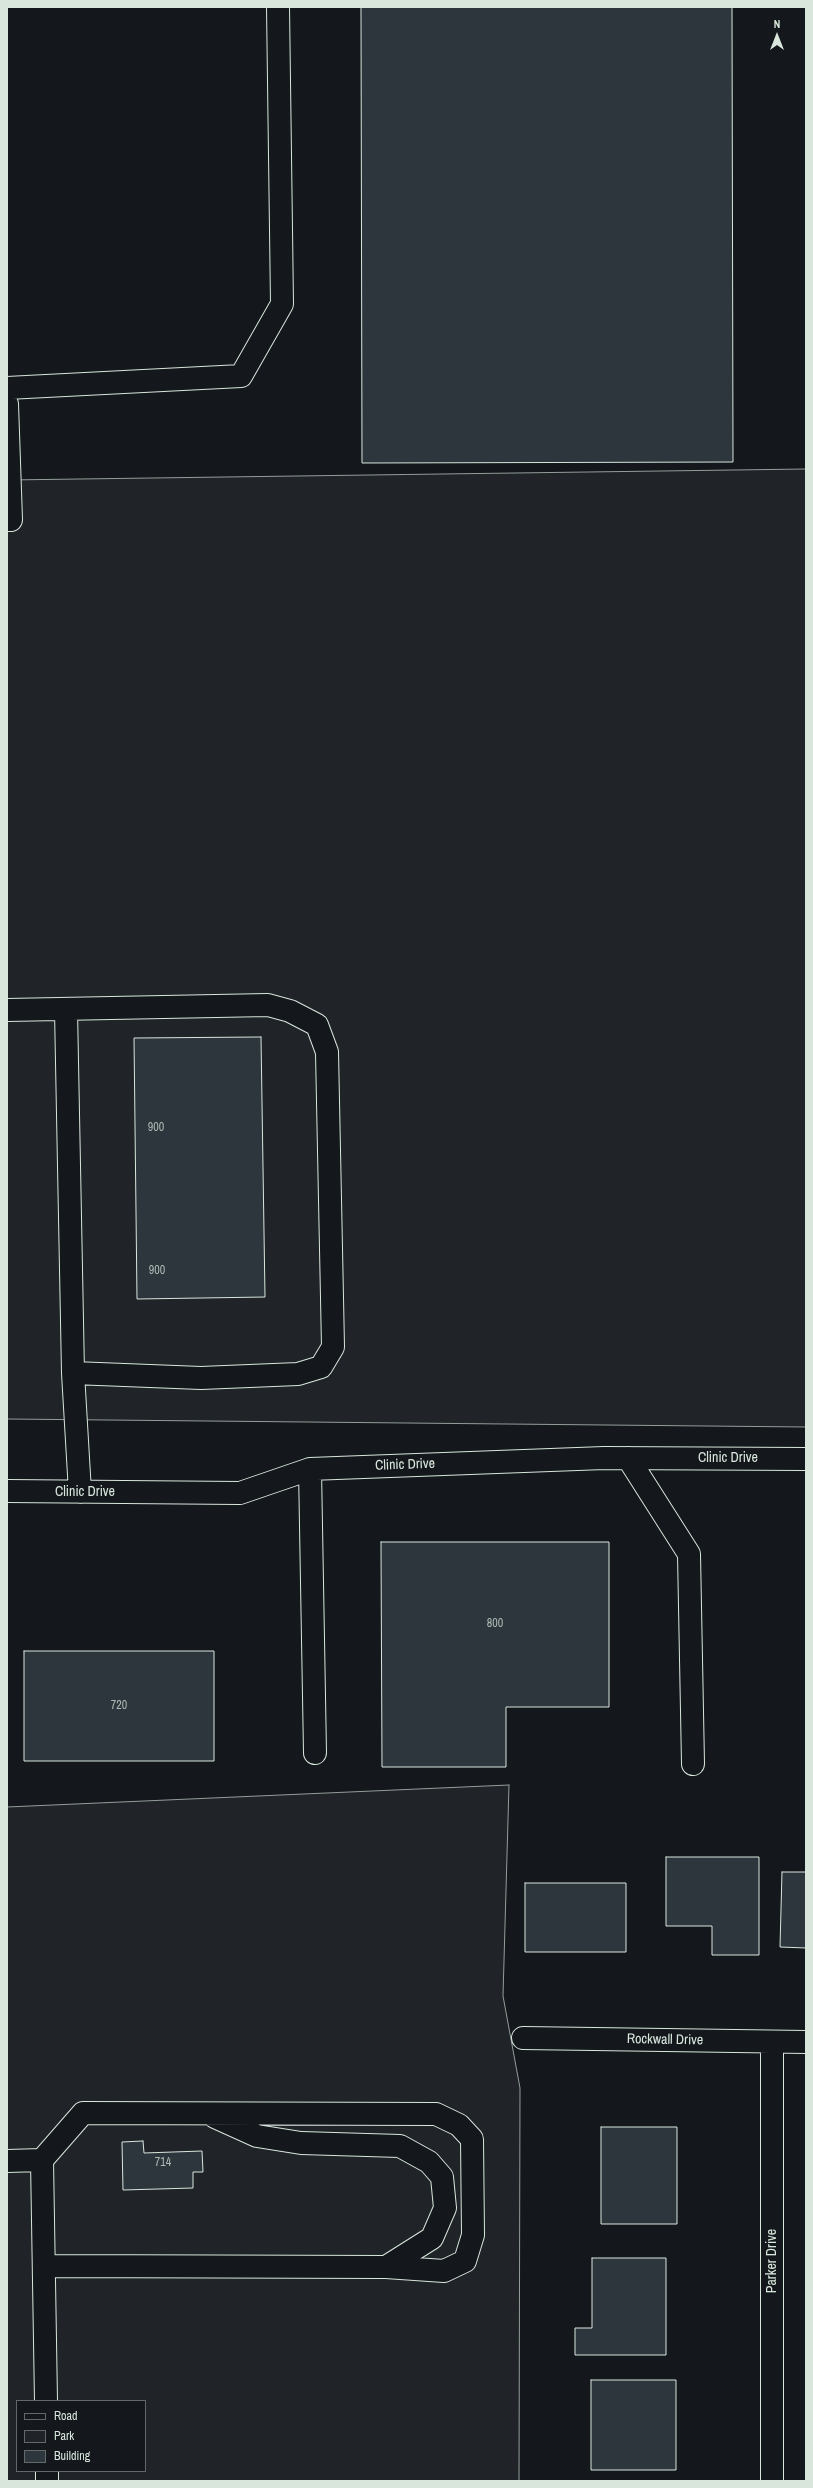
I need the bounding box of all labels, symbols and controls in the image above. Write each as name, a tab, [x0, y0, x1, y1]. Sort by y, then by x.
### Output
north arrow	[757, 16, 797, 56]
text: N	[774, 17, 780, 31]
house number: 900	[148, 1121, 164, 1135]
house number: 900	[149, 1264, 165, 1278]
street label: Clinic Drive	[698, 1450, 758, 1466]
street label: Clinic Drive	[375, 1456, 435, 1474]
street label: Clinic Drive	[55, 1484, 115, 1500]
house number: 800	[487, 1617, 503, 1631]
house number: 720	[111, 1699, 127, 1713]
street label: Rockwall Drive	[627, 2031, 703, 2049]
house number: 714	[155, 2156, 171, 2170]
street label: Parker Drive	[764, 2229, 780, 2293]
legend	[16, 2400, 146, 2472]
text: Road	[54, 2408, 78, 2424]
text: Park	[54, 2428, 74, 2444]
text: Building	[54, 2448, 90, 2464]

